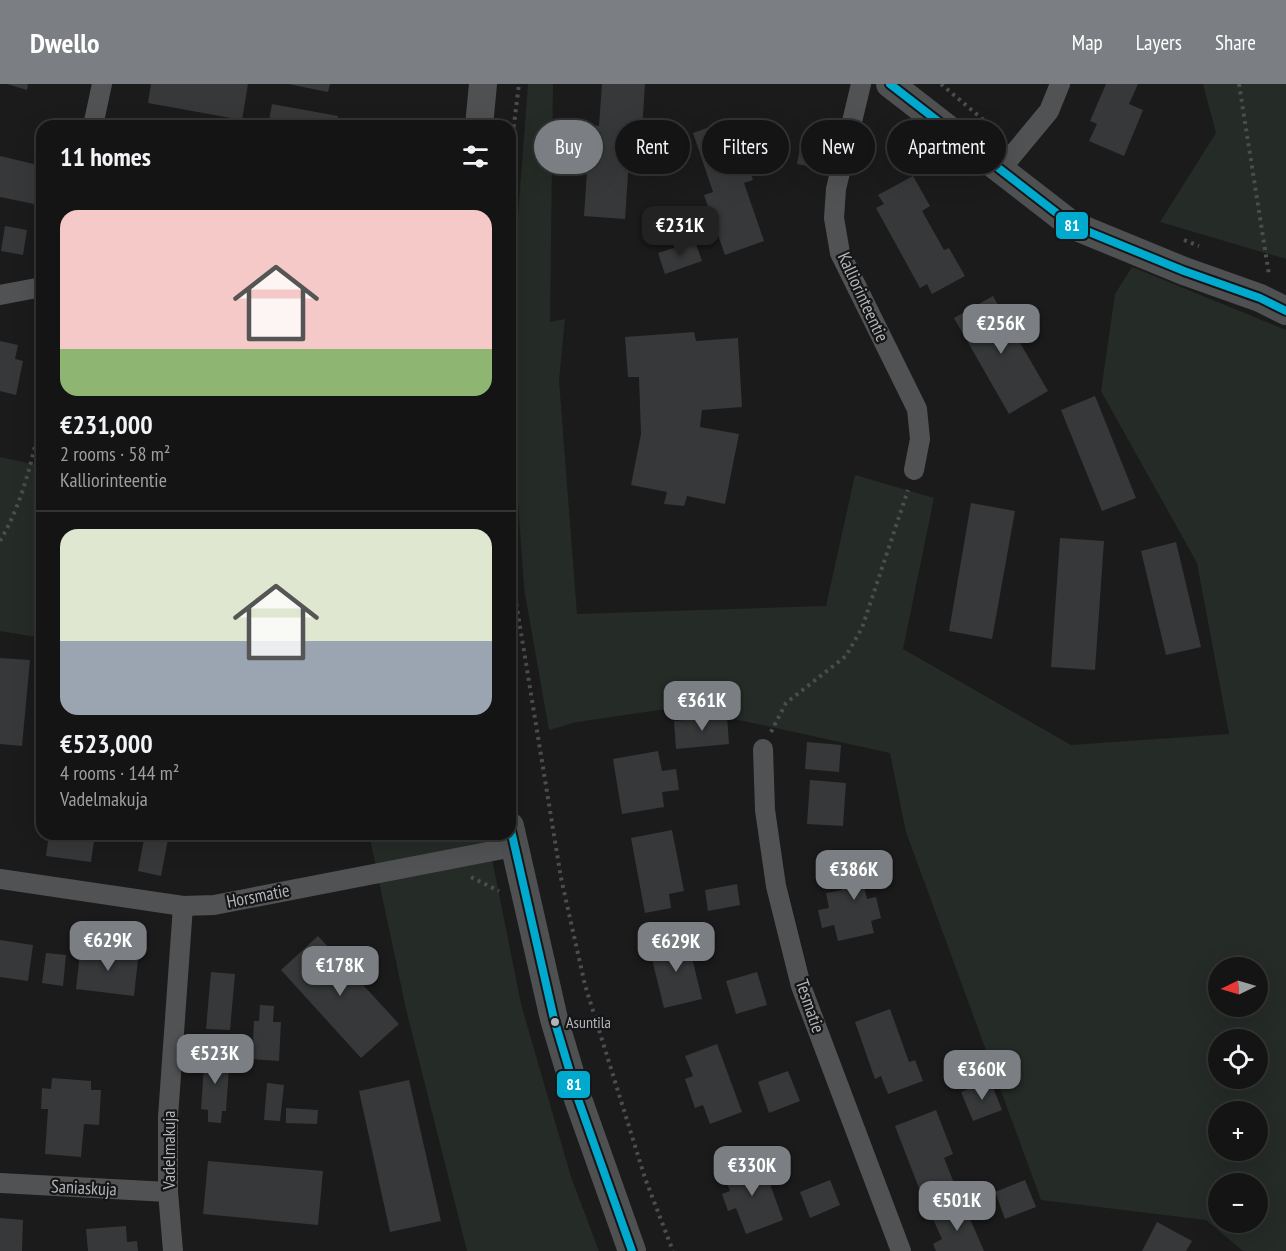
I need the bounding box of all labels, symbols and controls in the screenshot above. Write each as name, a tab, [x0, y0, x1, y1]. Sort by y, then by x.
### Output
text: Dwello	[30, 24, 100, 61]
text: Map	[1072, 29, 1103, 56]
text: Layers	[1136, 29, 1182, 56]
text: Share	[1215, 29, 1256, 56]
chip: Buy	[534, 120, 603, 174]
chip: Rent	[615, 120, 690, 174]
chip: Filters	[702, 120, 789, 174]
chip: New	[801, 120, 875, 174]
chip: Apartment	[887, 120, 1006, 174]
text: 11 homes	[60, 140, 151, 173]
icon: filters	[459, 140, 492, 173]
pin: €231K	[638, 206, 722, 257]
line badge: 81	[1055, 211, 1089, 240]
text: €231K	[656, 212, 704, 238]
text: 81	[1064, 215, 1080, 235]
street label: Kalliorinteentie	[833, 248, 894, 345]
icon: home	[222, 249, 330, 357]
pin: €256K	[959, 304, 1043, 355]
text: €256K	[977, 310, 1025, 336]
text: €231,000	[60, 408, 153, 441]
text: 2 rooms · 58 m²	[60, 441, 170, 467]
text: Kalliorinteentie	[60, 467, 167, 493]
icon: home	[222, 568, 330, 676]
pin: €361K	[660, 681, 744, 732]
text: €361K	[678, 687, 726, 713]
text: €523,000	[60, 727, 153, 760]
text: 4 rooms · 144 m²	[60, 760, 179, 786]
text: Vadelmakuja	[60, 786, 148, 812]
pin: €386K	[812, 850, 896, 901]
text: €386K	[830, 856, 878, 882]
street label: Horsmatie	[224, 878, 291, 913]
pin: €629K	[66, 921, 150, 972]
pin: €629K	[634, 922, 718, 973]
text: €629K	[84, 927, 132, 953]
text: €629K	[652, 928, 700, 954]
pin: €178K	[298, 946, 382, 997]
text: €178K	[316, 952, 364, 978]
north arrow	[1208, 957, 1268, 1017]
map controls	[1208, 957, 1268, 1233]
street label: Tesmatie	[791, 976, 830, 1036]
place label: Asuntila	[566, 1012, 611, 1032]
marker: Asuntila	[549, 1016, 561, 1028]
button: locate	[1208, 1029, 1268, 1089]
pin: €523K	[173, 1034, 257, 1085]
text: €523K	[191, 1040, 239, 1066]
pin: €360K	[940, 1050, 1024, 1101]
text: €360K	[958, 1056, 1006, 1082]
line badge: 81	[556, 1070, 591, 1099]
text: 81	[566, 1074, 582, 1094]
button: +	[1208, 1101, 1268, 1161]
street label: Vadelmakuja	[157, 1110, 180, 1191]
pin: €330K	[710, 1146, 794, 1197]
text: €330K	[728, 1152, 776, 1178]
button: −	[1208, 1173, 1268, 1233]
street label: Saniaskuja	[51, 1174, 118, 1201]
pin: €501K	[915, 1181, 999, 1232]
text: €501K	[933, 1187, 981, 1213]

